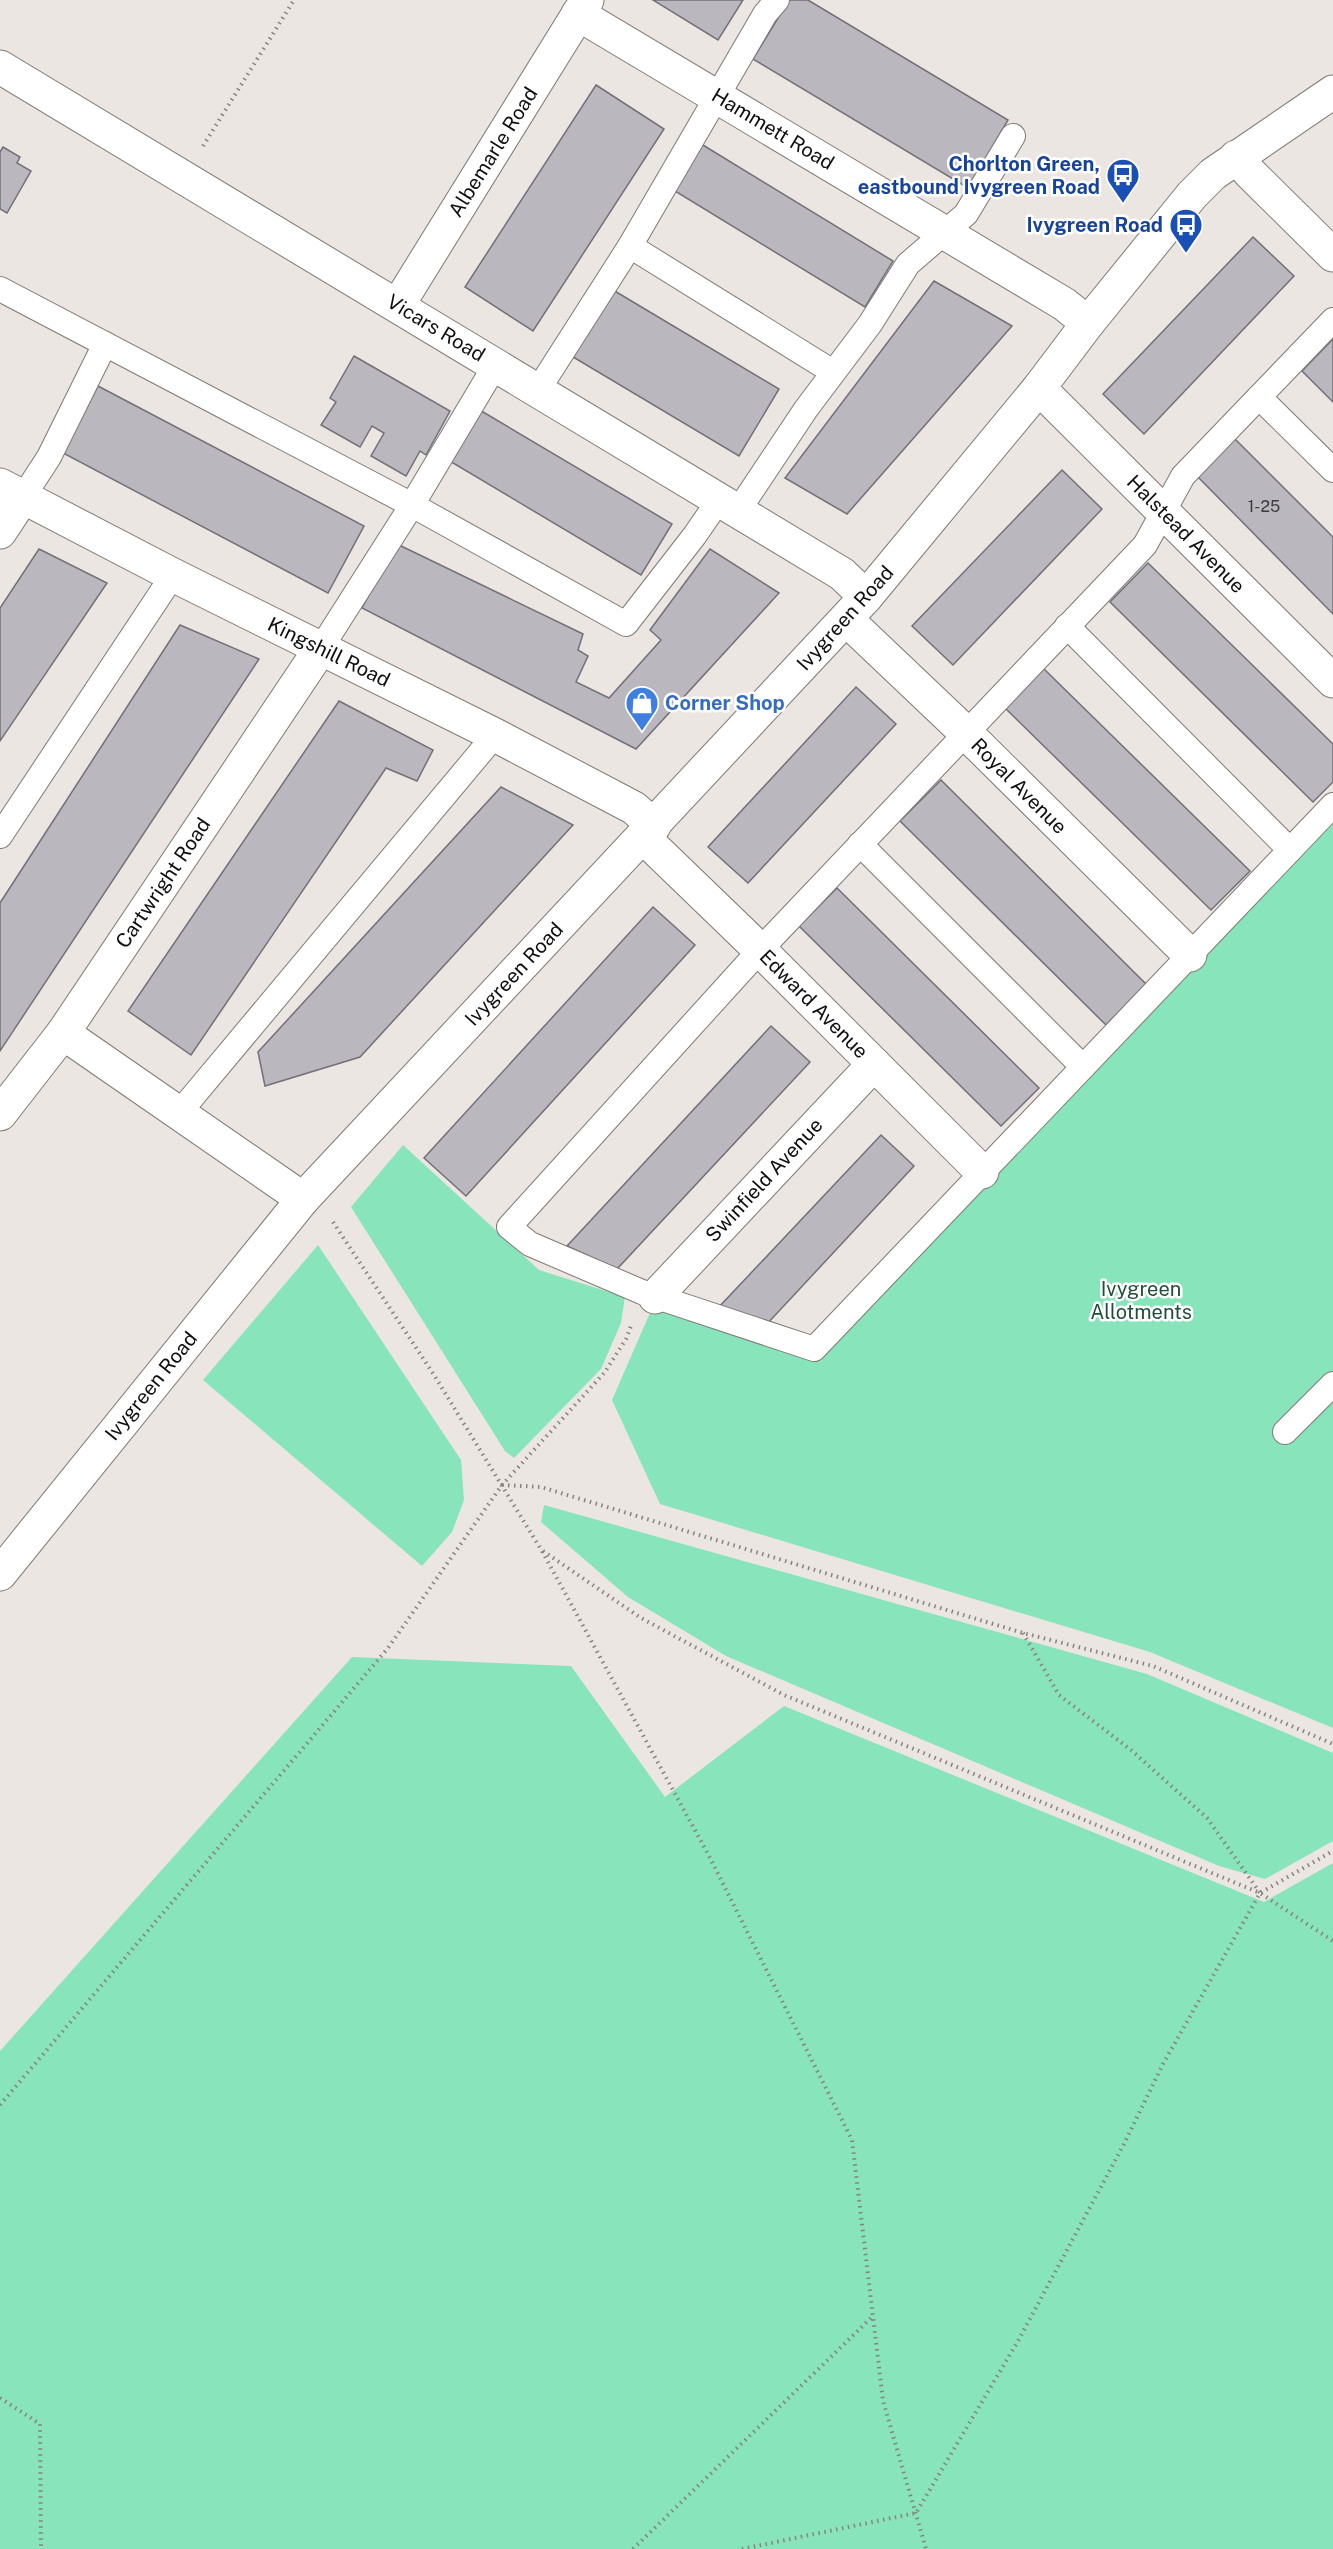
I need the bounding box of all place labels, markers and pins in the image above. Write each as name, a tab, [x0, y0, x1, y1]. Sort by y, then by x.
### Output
place label: Chorlton Green, eastbound Ivygreen Road	[858, 152, 1100, 199]
bus stop icon: Chorlton Green, eastbound Ivygreen Road	[1105, 157, 1141, 204]
bus stop icon: Ivygreen Road	[1168, 207, 1204, 254]
place label: Ivygreen Road	[1026, 213, 1163, 237]
shop icon: Corner Shop	[624, 685, 660, 732]
place label: Corner Shop	[665, 691, 785, 715]

